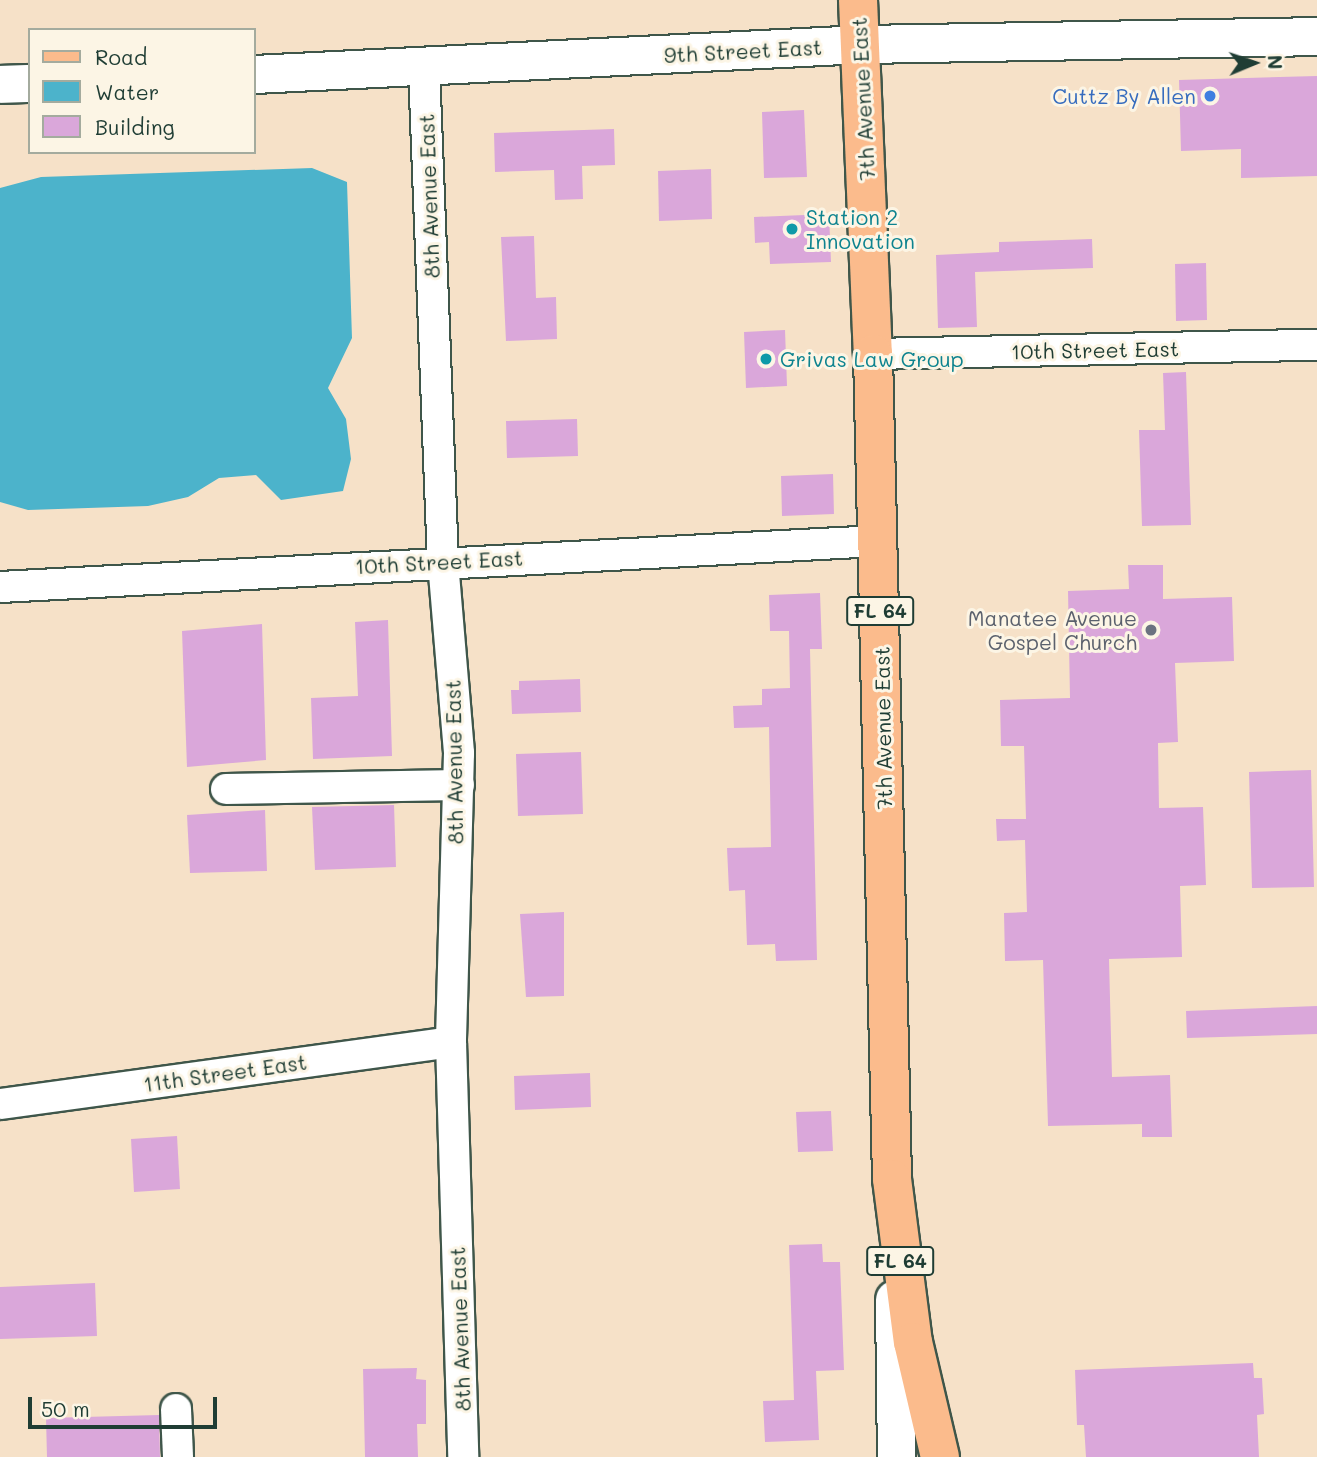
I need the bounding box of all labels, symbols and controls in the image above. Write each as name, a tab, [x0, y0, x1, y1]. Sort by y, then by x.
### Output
street label: 7th Avenue East	[846, 17, 880, 181]
legend	[28, 28, 256, 154]
north arrow	[1219, 28, 1289, 98]
street label: 9th Street East	[663, 34, 823, 68]
text: Road	[95, 43, 147, 70]
text: N	[1263, 55, 1288, 70]
text: Water	[95, 78, 159, 105]
place label: Cuttz By Allen	[1052, 83, 1196, 109]
marker: Cuttz By Allen	[1202, 88, 1218, 104]
text: Building	[95, 113, 175, 140]
street label: 8th Avenue East	[414, 113, 444, 279]
place label: Station 2 Innovation	[806, 204, 915, 254]
marker: Station 2 Innovation	[784, 221, 800, 237]
street label: 10th Street East	[1011, 336, 1179, 364]
place label: Grivas Law Group	[780, 346, 964, 372]
marker: Grivas Law Group	[758, 351, 774, 367]
street label: 10th Street East	[354, 545, 524, 579]
road number: FL 64	[845, 596, 915, 626]
place label: Manatee Avenue Gospel Church	[968, 605, 1137, 655]
marker: Manatee Avenue Gospel Church	[1143, 622, 1159, 638]
street label: 7th Avenue East	[869, 646, 897, 810]
street label: 8th Avenue East	[440, 680, 468, 844]
street label: 11th Street East	[142, 1049, 308, 1097]
street label: 8th Avenue East	[445, 1246, 475, 1412]
road number: FL 64	[865, 1246, 935, 1276]
scale bar	[32, 1384, 220, 1428]
text: 50 m	[41, 1395, 90, 1422]

